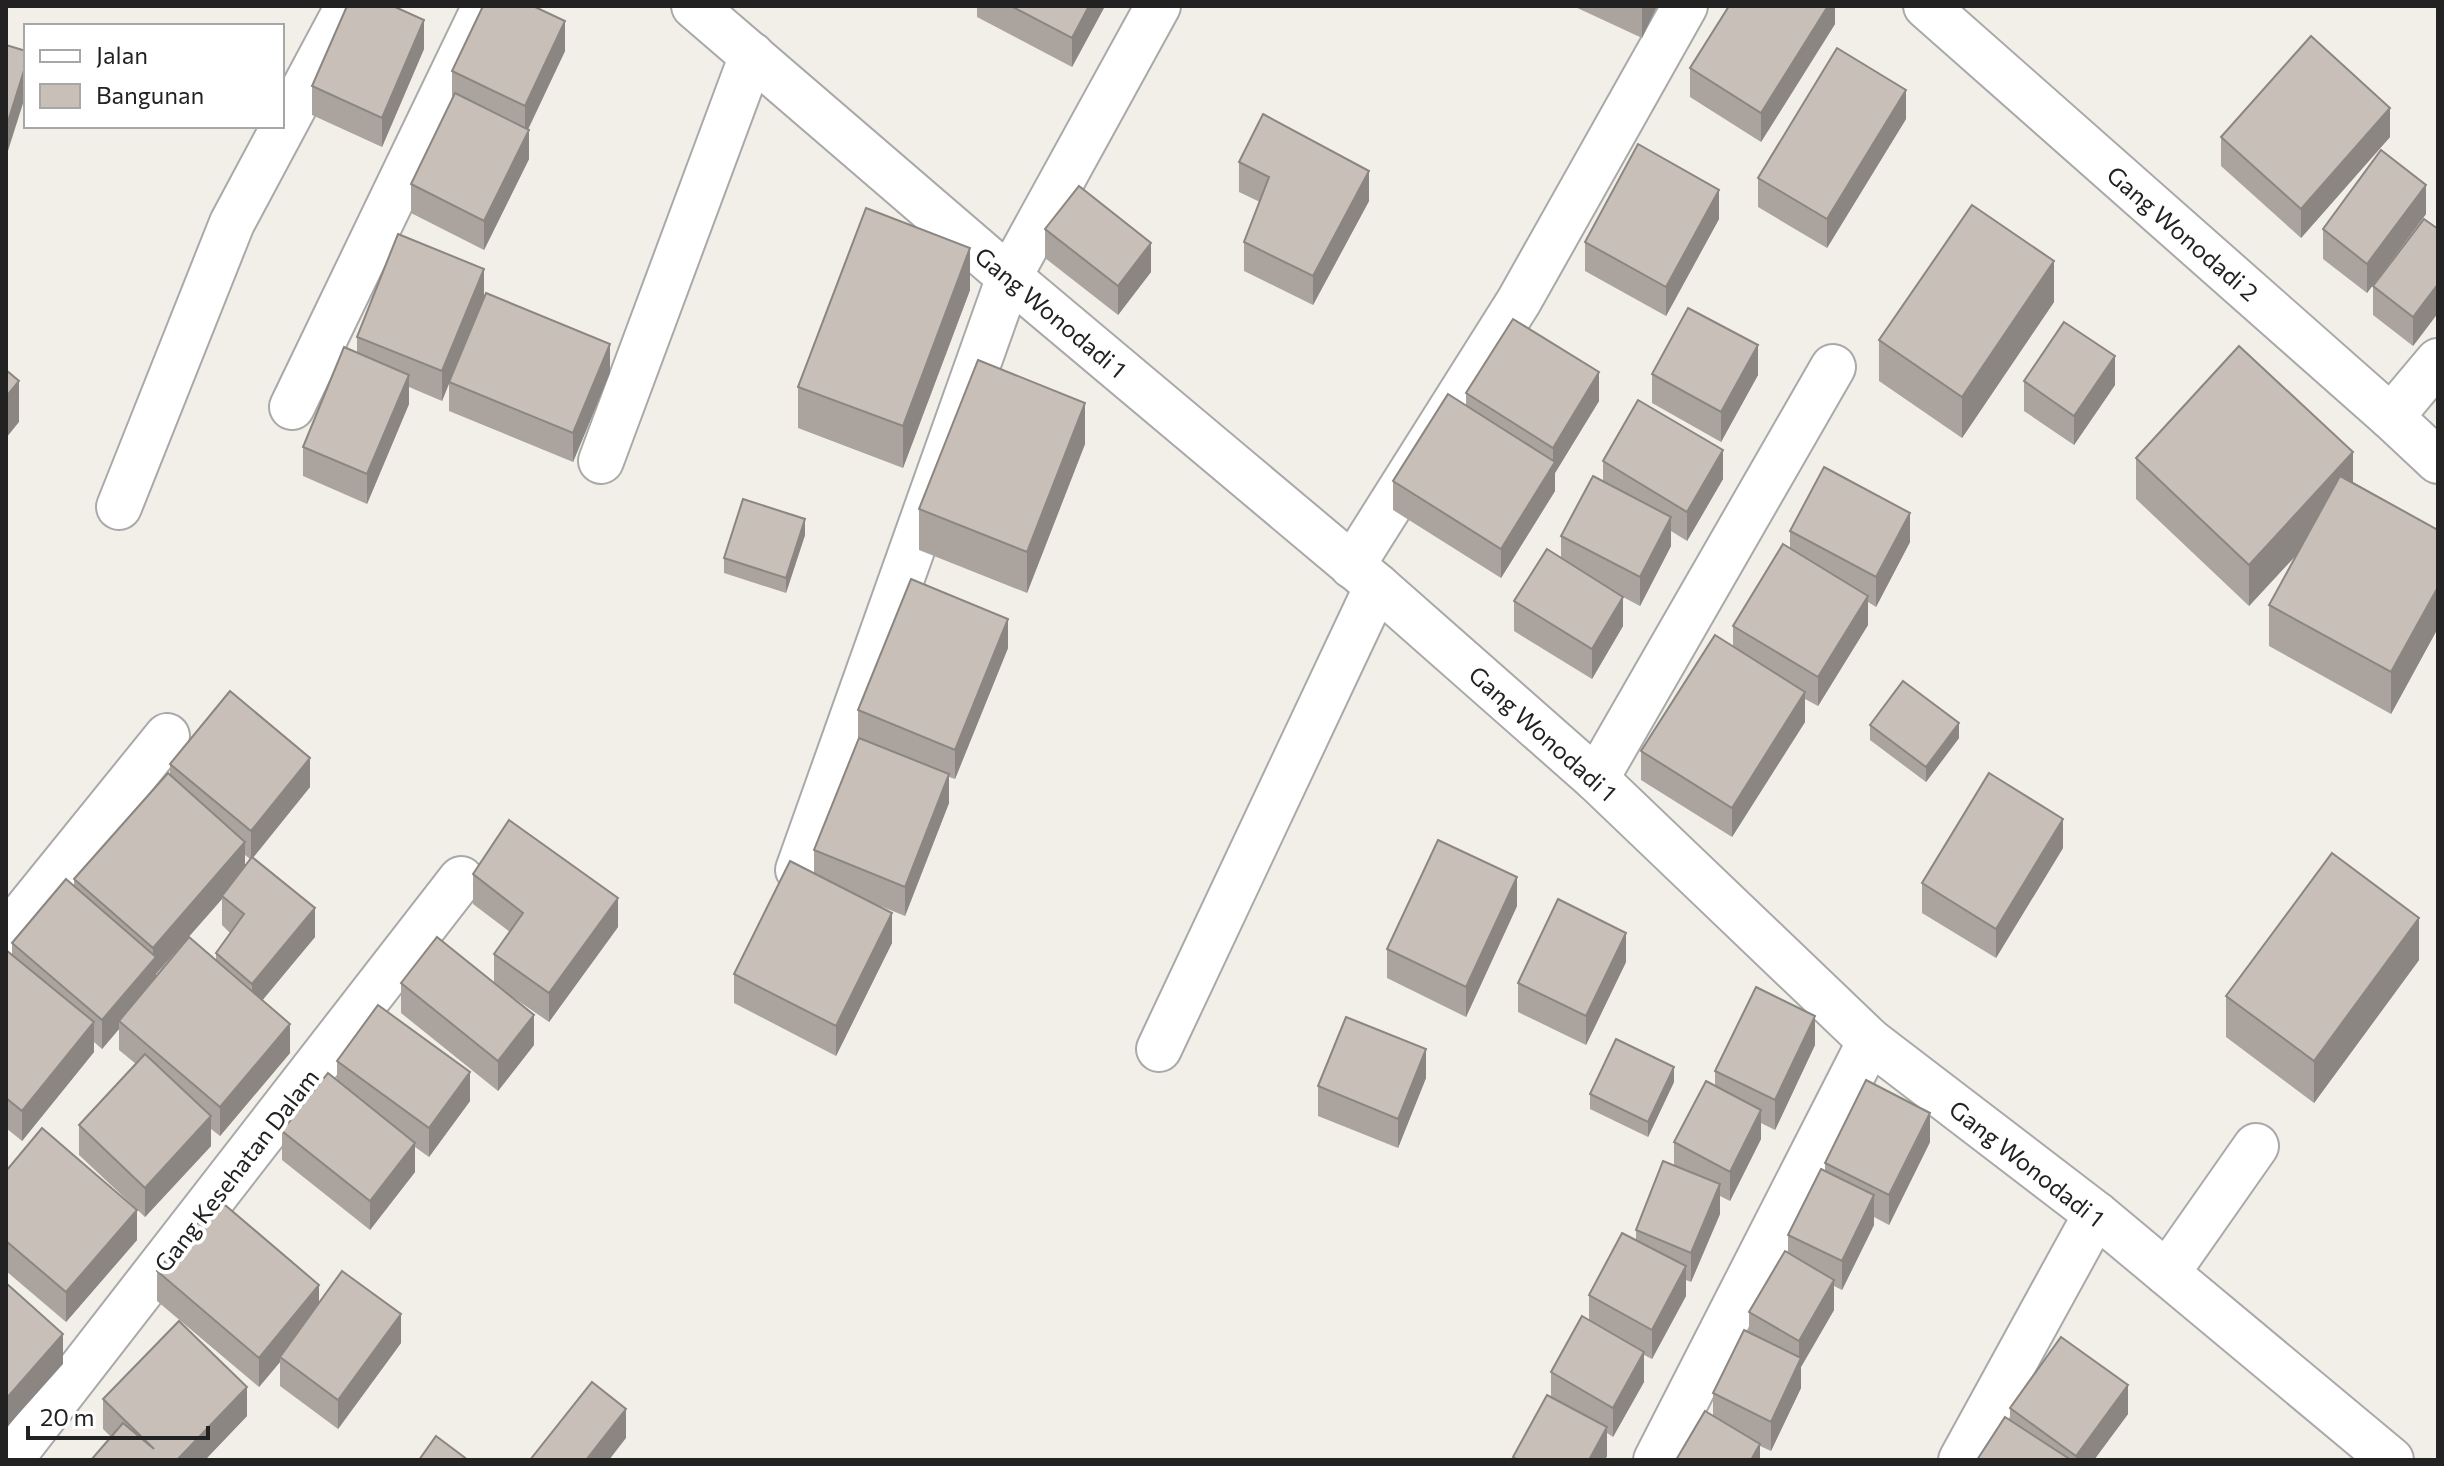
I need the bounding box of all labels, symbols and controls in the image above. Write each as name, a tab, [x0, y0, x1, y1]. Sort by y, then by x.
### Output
legend	[24, 24, 284, 128]
text: Jalan	[96, 40, 148, 69]
text: Bangunan	[96, 80, 204, 109]
street label: Gang Wonodadi 2	[2101, 159, 2265, 307]
street label: Gang Wonodadi 1	[970, 240, 1132, 384]
street label: Gang Wonodadi 1	[1463, 659, 1623, 807]
street label: Gang Kesehatan Dalam	[148, 1063, 324, 1277]
street label: Gang Wonodadi 1	[1944, 1094, 2110, 1232]
scale bar	[28, 1390, 208, 1440]
text: 20 m	[40, 1402, 94, 1431]

